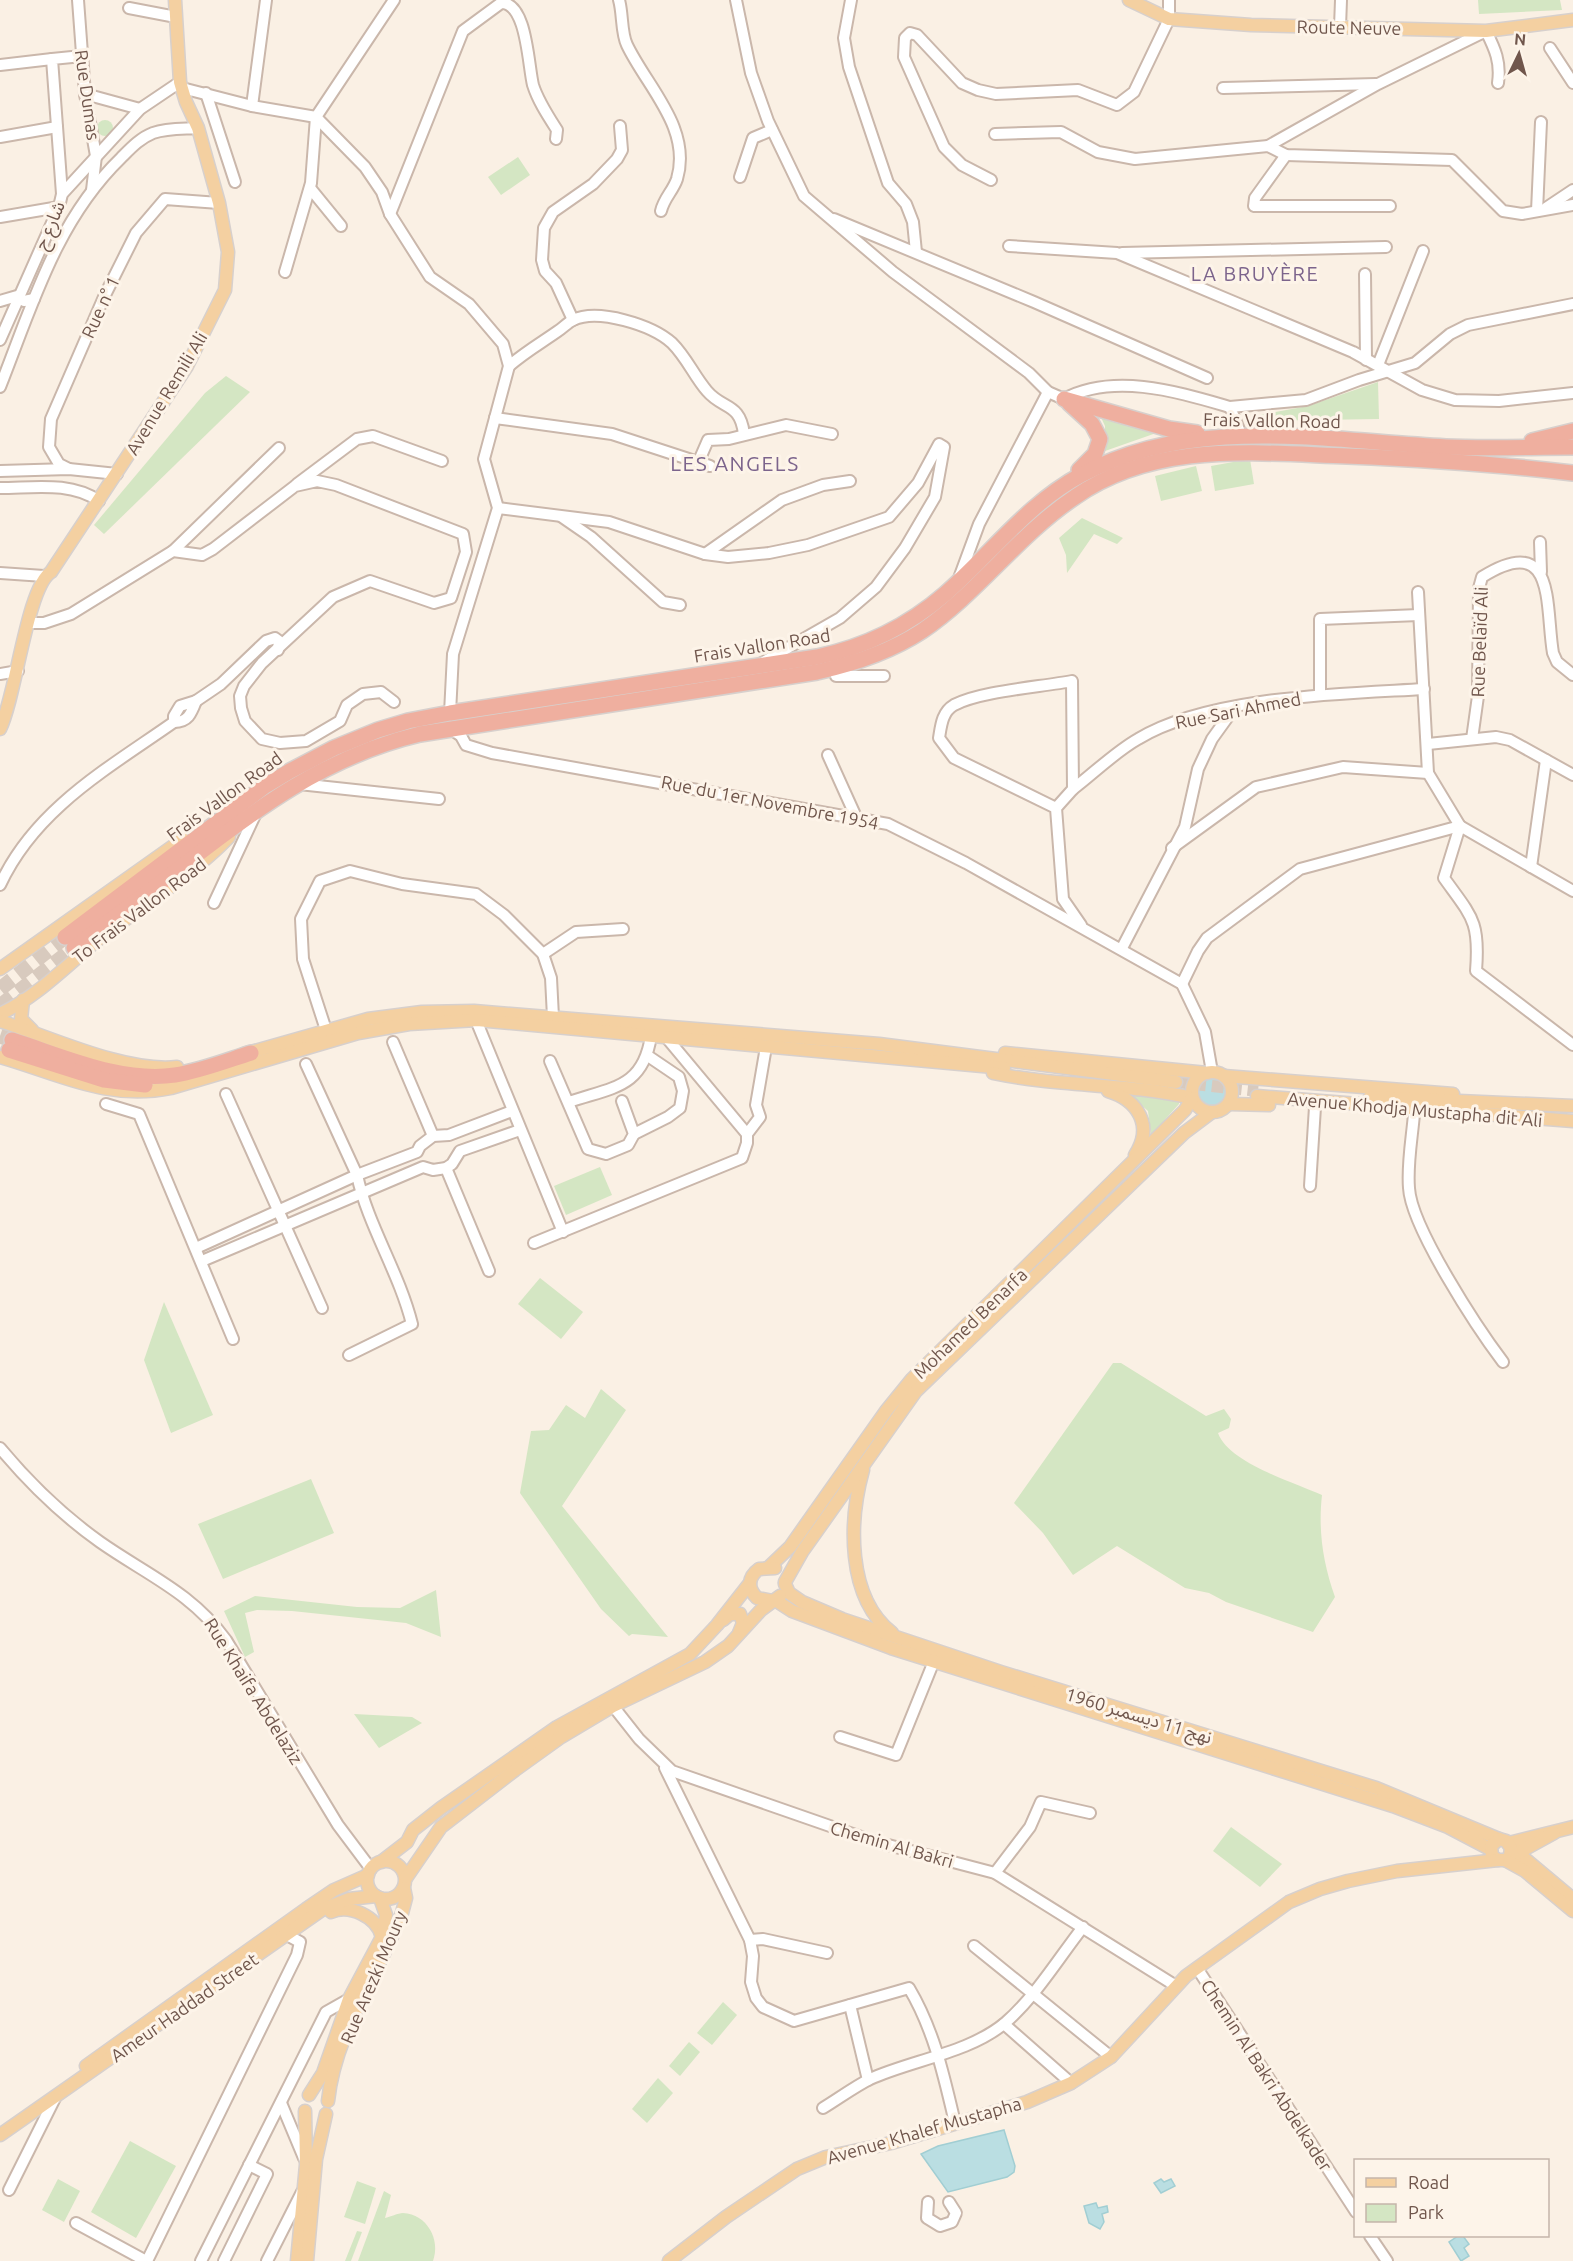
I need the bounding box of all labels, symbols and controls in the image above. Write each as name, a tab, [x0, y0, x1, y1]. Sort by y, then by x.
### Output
street label: Route Neuve	[1296, 16, 1402, 38]
north arrow	[1489, 24, 1549, 84]
text: N	[1514, 30, 1527, 49]
street label: Rue Dumas	[72, 48, 104, 142]
street label: شارع ح	[30, 198, 73, 254]
district label: LA BRUYÈRE	[1191, 262, 1319, 285]
street label: Rue n° 1	[77, 273, 123, 341]
street label: Avenue Remili Ali	[121, 328, 211, 458]
street label: Frais Vallon Road	[1203, 409, 1341, 431]
district label: LES ANGELS	[670, 451, 800, 475]
street label: Rue Belaïd Ali	[1467, 586, 1491, 698]
street label: Frais Vallon Road	[692, 624, 832, 666]
street label: Rue Sari Ahmed	[1173, 688, 1303, 732]
street label: Frais Vallon Road	[162, 747, 286, 845]
street label: Rue du 1er Novembre 1954	[660, 771, 880, 833]
street label: To Frais Vallon Road	[68, 853, 210, 967]
street label: Avenue Khodja Mustapha dit Ali	[1287, 1088, 1543, 1130]
street label: Mohamed Benarfa	[909, 1264, 1031, 1382]
street label: Rue Khaifa Abdelaziz	[201, 1614, 307, 1768]
street label: نهج 11 ديسمبر 1960	[1062, 1683, 1215, 1751]
street label: Chemin Al Bakri	[828, 1817, 956, 1871]
street label: Rue Arezki Moury	[336, 1907, 410, 2046]
street label: Ameur Haddad Street	[106, 1948, 262, 2066]
street label: Chemin Al Bakri Abdelkader	[1198, 1976, 1337, 2175]
street label: Avenue Khalef Mustapha	[825, 2093, 1023, 2167]
legend	[1354, 2159, 1549, 2237]
text: Road	[1408, 2172, 1450, 2192]
text: Park	[1408, 2202, 1444, 2222]

